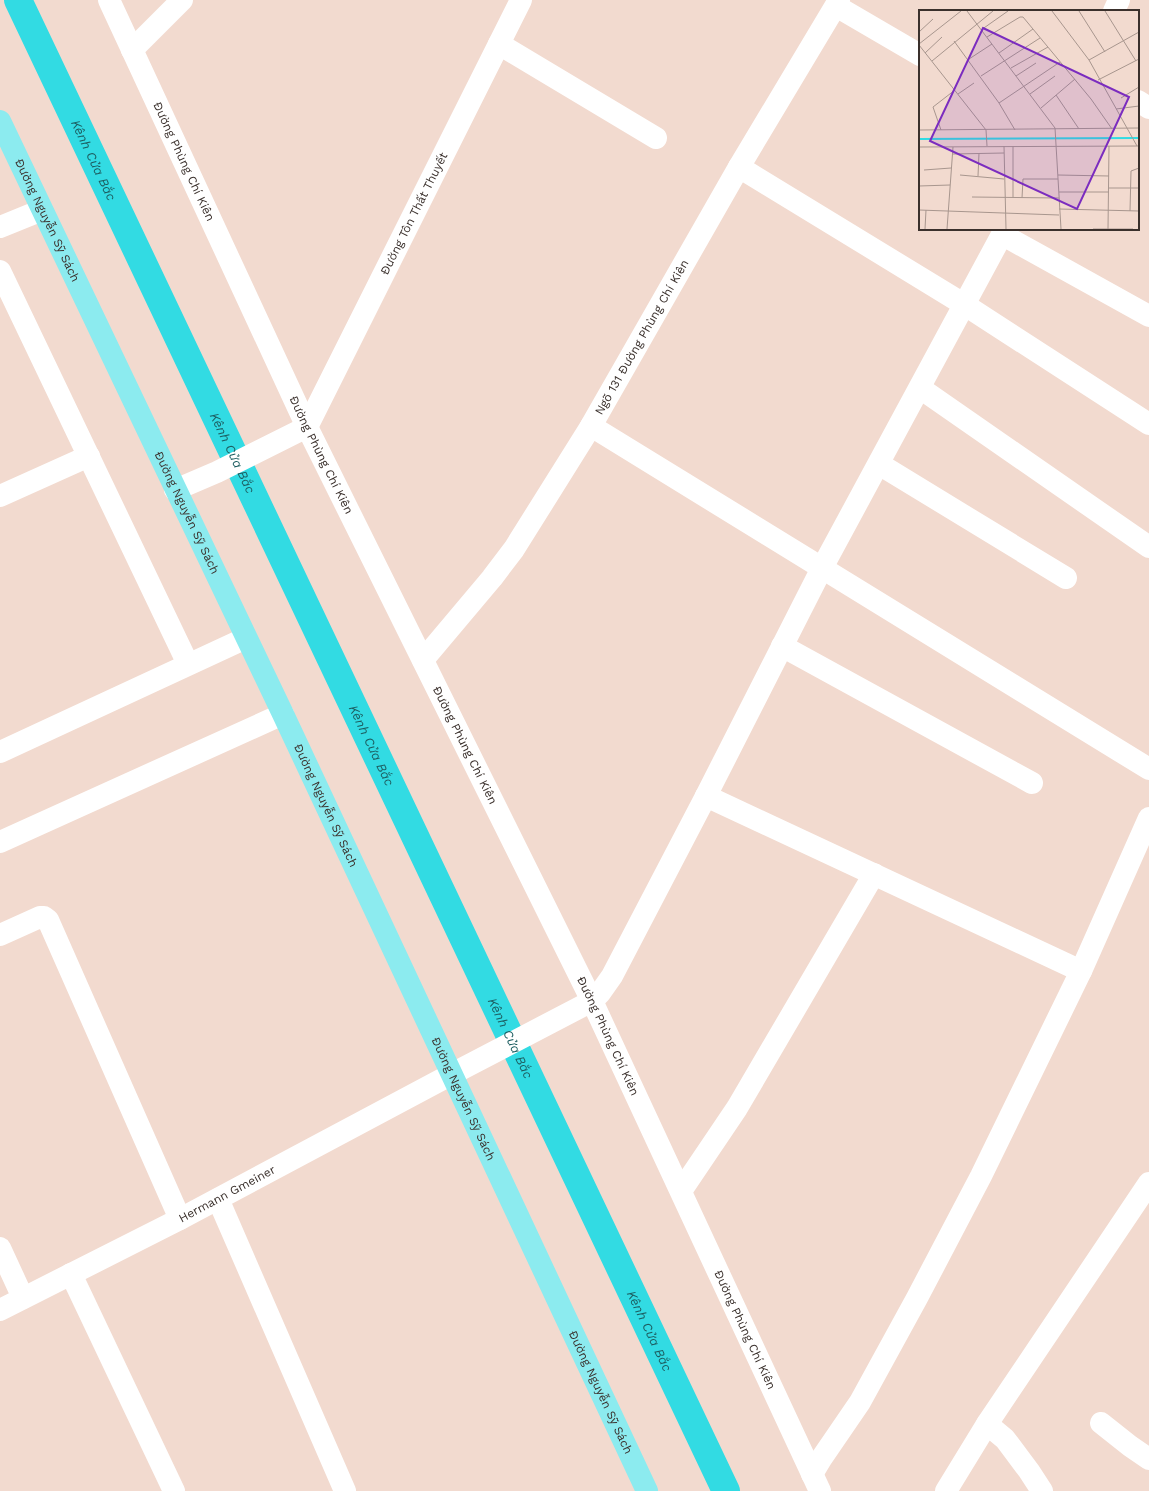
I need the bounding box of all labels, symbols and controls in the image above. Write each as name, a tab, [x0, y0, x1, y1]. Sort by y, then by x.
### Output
inset map	[919, 10, 1139, 230]
street label: Đường Phùng Chí Kiên	[150, 100, 218, 223]
water label: Kênh Cửa Bắc	[68, 117, 119, 203]
street label: Đường Tôn Thất Thuyết	[377, 150, 450, 277]
street label: Đường Nguyễn Sỹ Sách	[12, 157, 83, 284]
street label: Ngõ 131 Đường Phùng Chí Kiên	[592, 257, 692, 417]
street label: Đường Phùng Chí Kiên	[287, 394, 356, 516]
water label: Kênh Cửa Bắc	[207, 410, 258, 495]
street label: Đường Nguyễn Sỹ Sách	[152, 449, 222, 576]
street label: Đường Phùng Chí Kiên	[430, 684, 500, 807]
water label: Kênh Cửa Bắc	[346, 702, 397, 788]
street label: Đường Nguyễn Sỹ Sách	[291, 742, 361, 869]
street label: Đường Phùng Chí Kiên	[574, 974, 642, 1098]
water label: Kênh Cửa Bắc	[485, 995, 536, 1081]
street label: Đường Nguyễn Sỹ Sách	[428, 1035, 498, 1163]
street label: Hermann Gmeiner	[176, 1162, 278, 1225]
street label: Đường Phùng Chí Kiên	[711, 1268, 779, 1391]
water label: Kênh Cửa Bắc	[624, 1288, 675, 1373]
street label: Đường Nguyễn Sỹ Sách	[566, 1328, 636, 1456]

